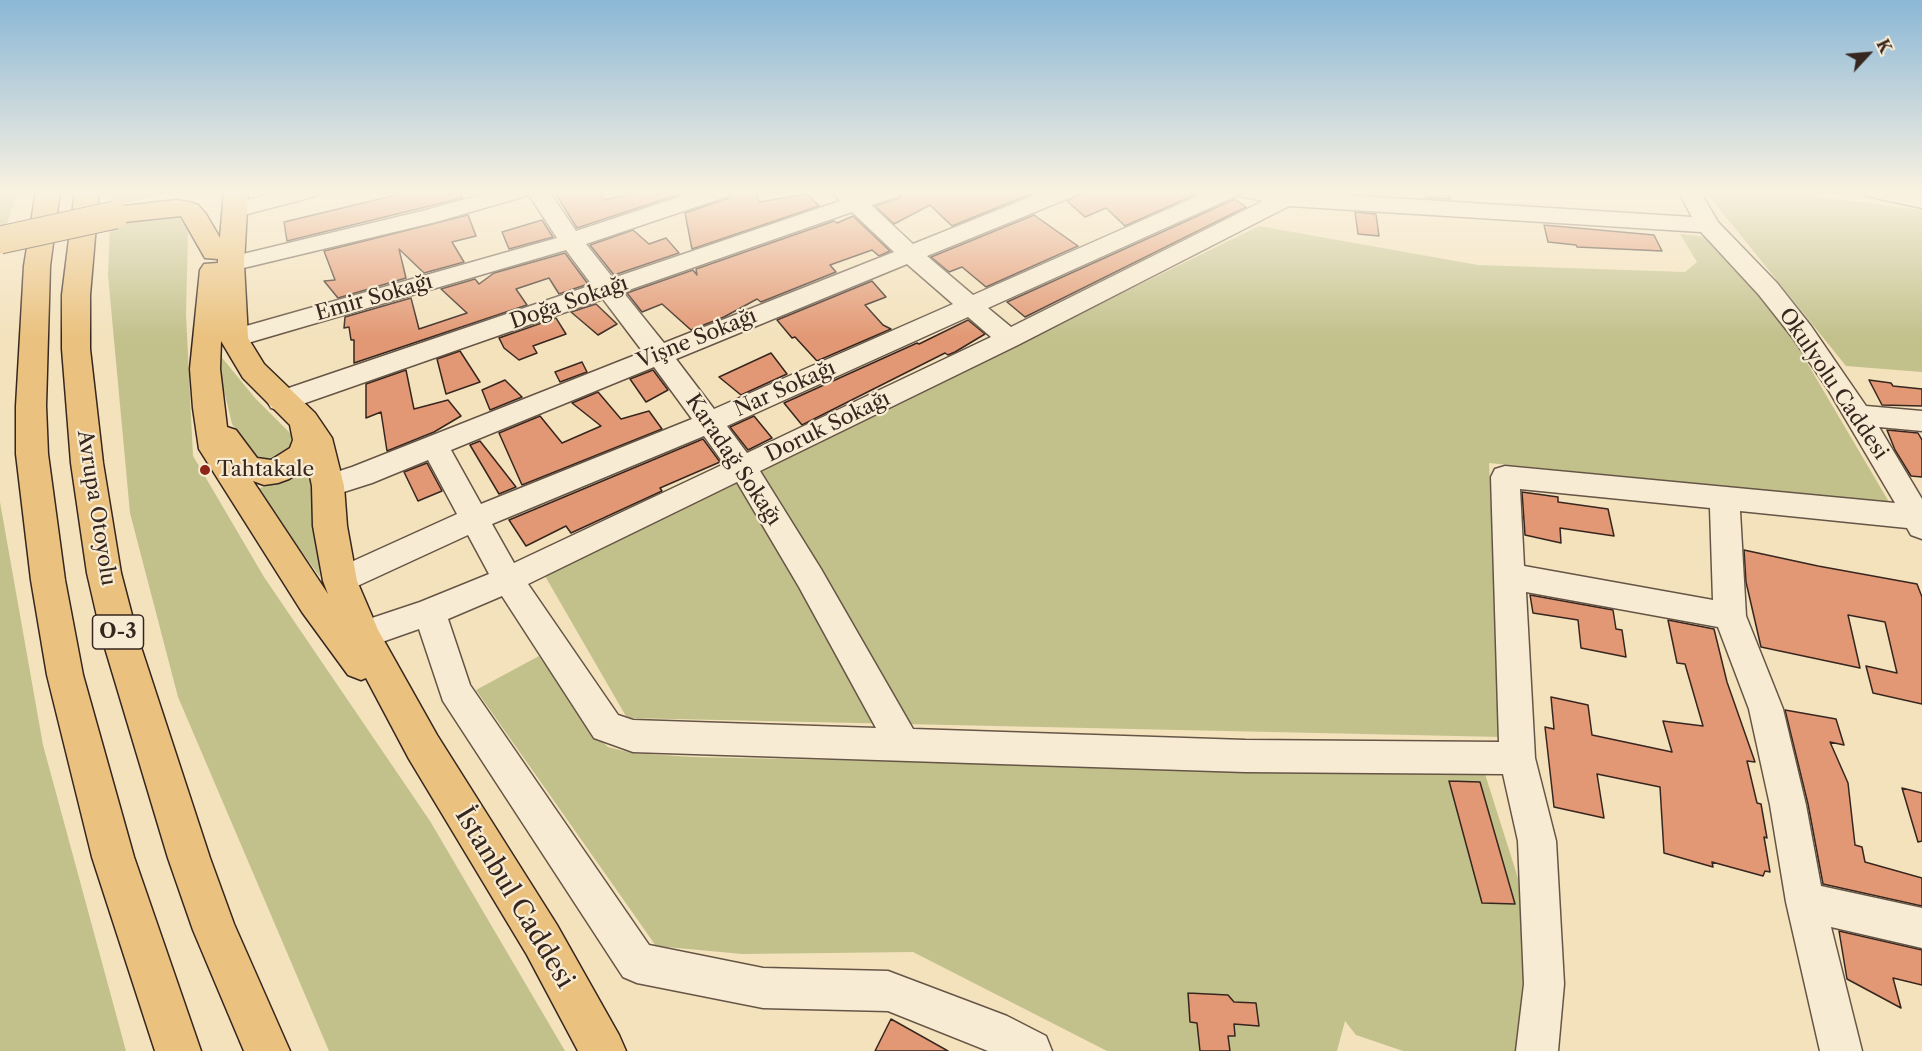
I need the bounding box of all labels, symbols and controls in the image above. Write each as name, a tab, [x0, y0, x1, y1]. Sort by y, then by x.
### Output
north arrow	[1838, 24, 1898, 84]
text: K	[1872, 36, 1896, 56]
street label: Emir Sokağı	[313, 269, 435, 327]
street label: Doğa Sokağı	[507, 271, 631, 335]
street label: Okulyolu Caddesi	[1773, 303, 1893, 465]
street label: Vişne Sokağı	[634, 304, 760, 374]
street label: Nar Sokağı	[731, 356, 839, 422]
street label: Doruk Sokağı	[762, 386, 894, 468]
street label: Karadağ Sokağı	[680, 389, 786, 531]
street label: Avrupa Otoyolu	[71, 428, 121, 588]
place label: Tahtakale	[217, 457, 314, 483]
marker: Tahtakale	[198, 463, 212, 477]
road number: O-3	[92, 615, 144, 649]
street label: İstanbul Caddesi	[448, 802, 580, 994]

